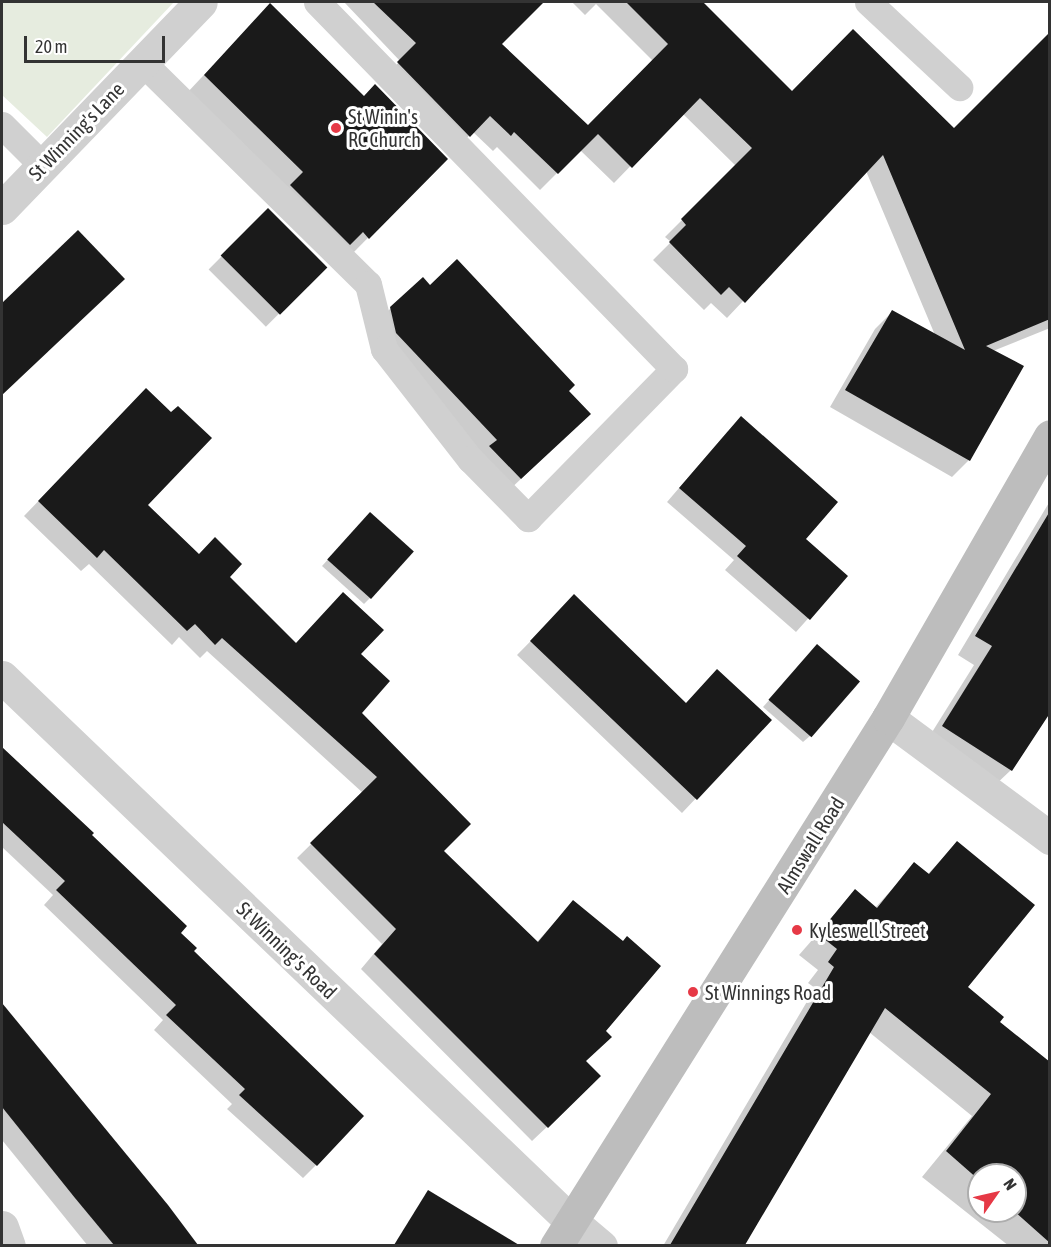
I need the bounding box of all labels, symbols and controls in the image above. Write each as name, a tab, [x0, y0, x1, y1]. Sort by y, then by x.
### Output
scale bar	[27, 24, 168, 62]
text: 20 m	[35, 36, 67, 57]
street label: St Winning's Lane	[23, 77, 129, 185]
place label: St Winin's RC Church	[348, 104, 421, 151]
marker: St Winin's RC Church	[329, 121, 343, 135]
street label: Almswall Road	[771, 792, 849, 898]
street label: St Winning's Road	[232, 896, 342, 1004]
place label: Kyleswell Street	[809, 918, 926, 942]
marker: Kyleswell Street	[790, 923, 804, 937]
place label: St Winnings Road	[705, 980, 831, 1004]
marker: St Winnings Road	[686, 985, 700, 999]
north arrow	[967, 1163, 1027, 1223]
text: N	[1000, 1175, 1020, 1193]

